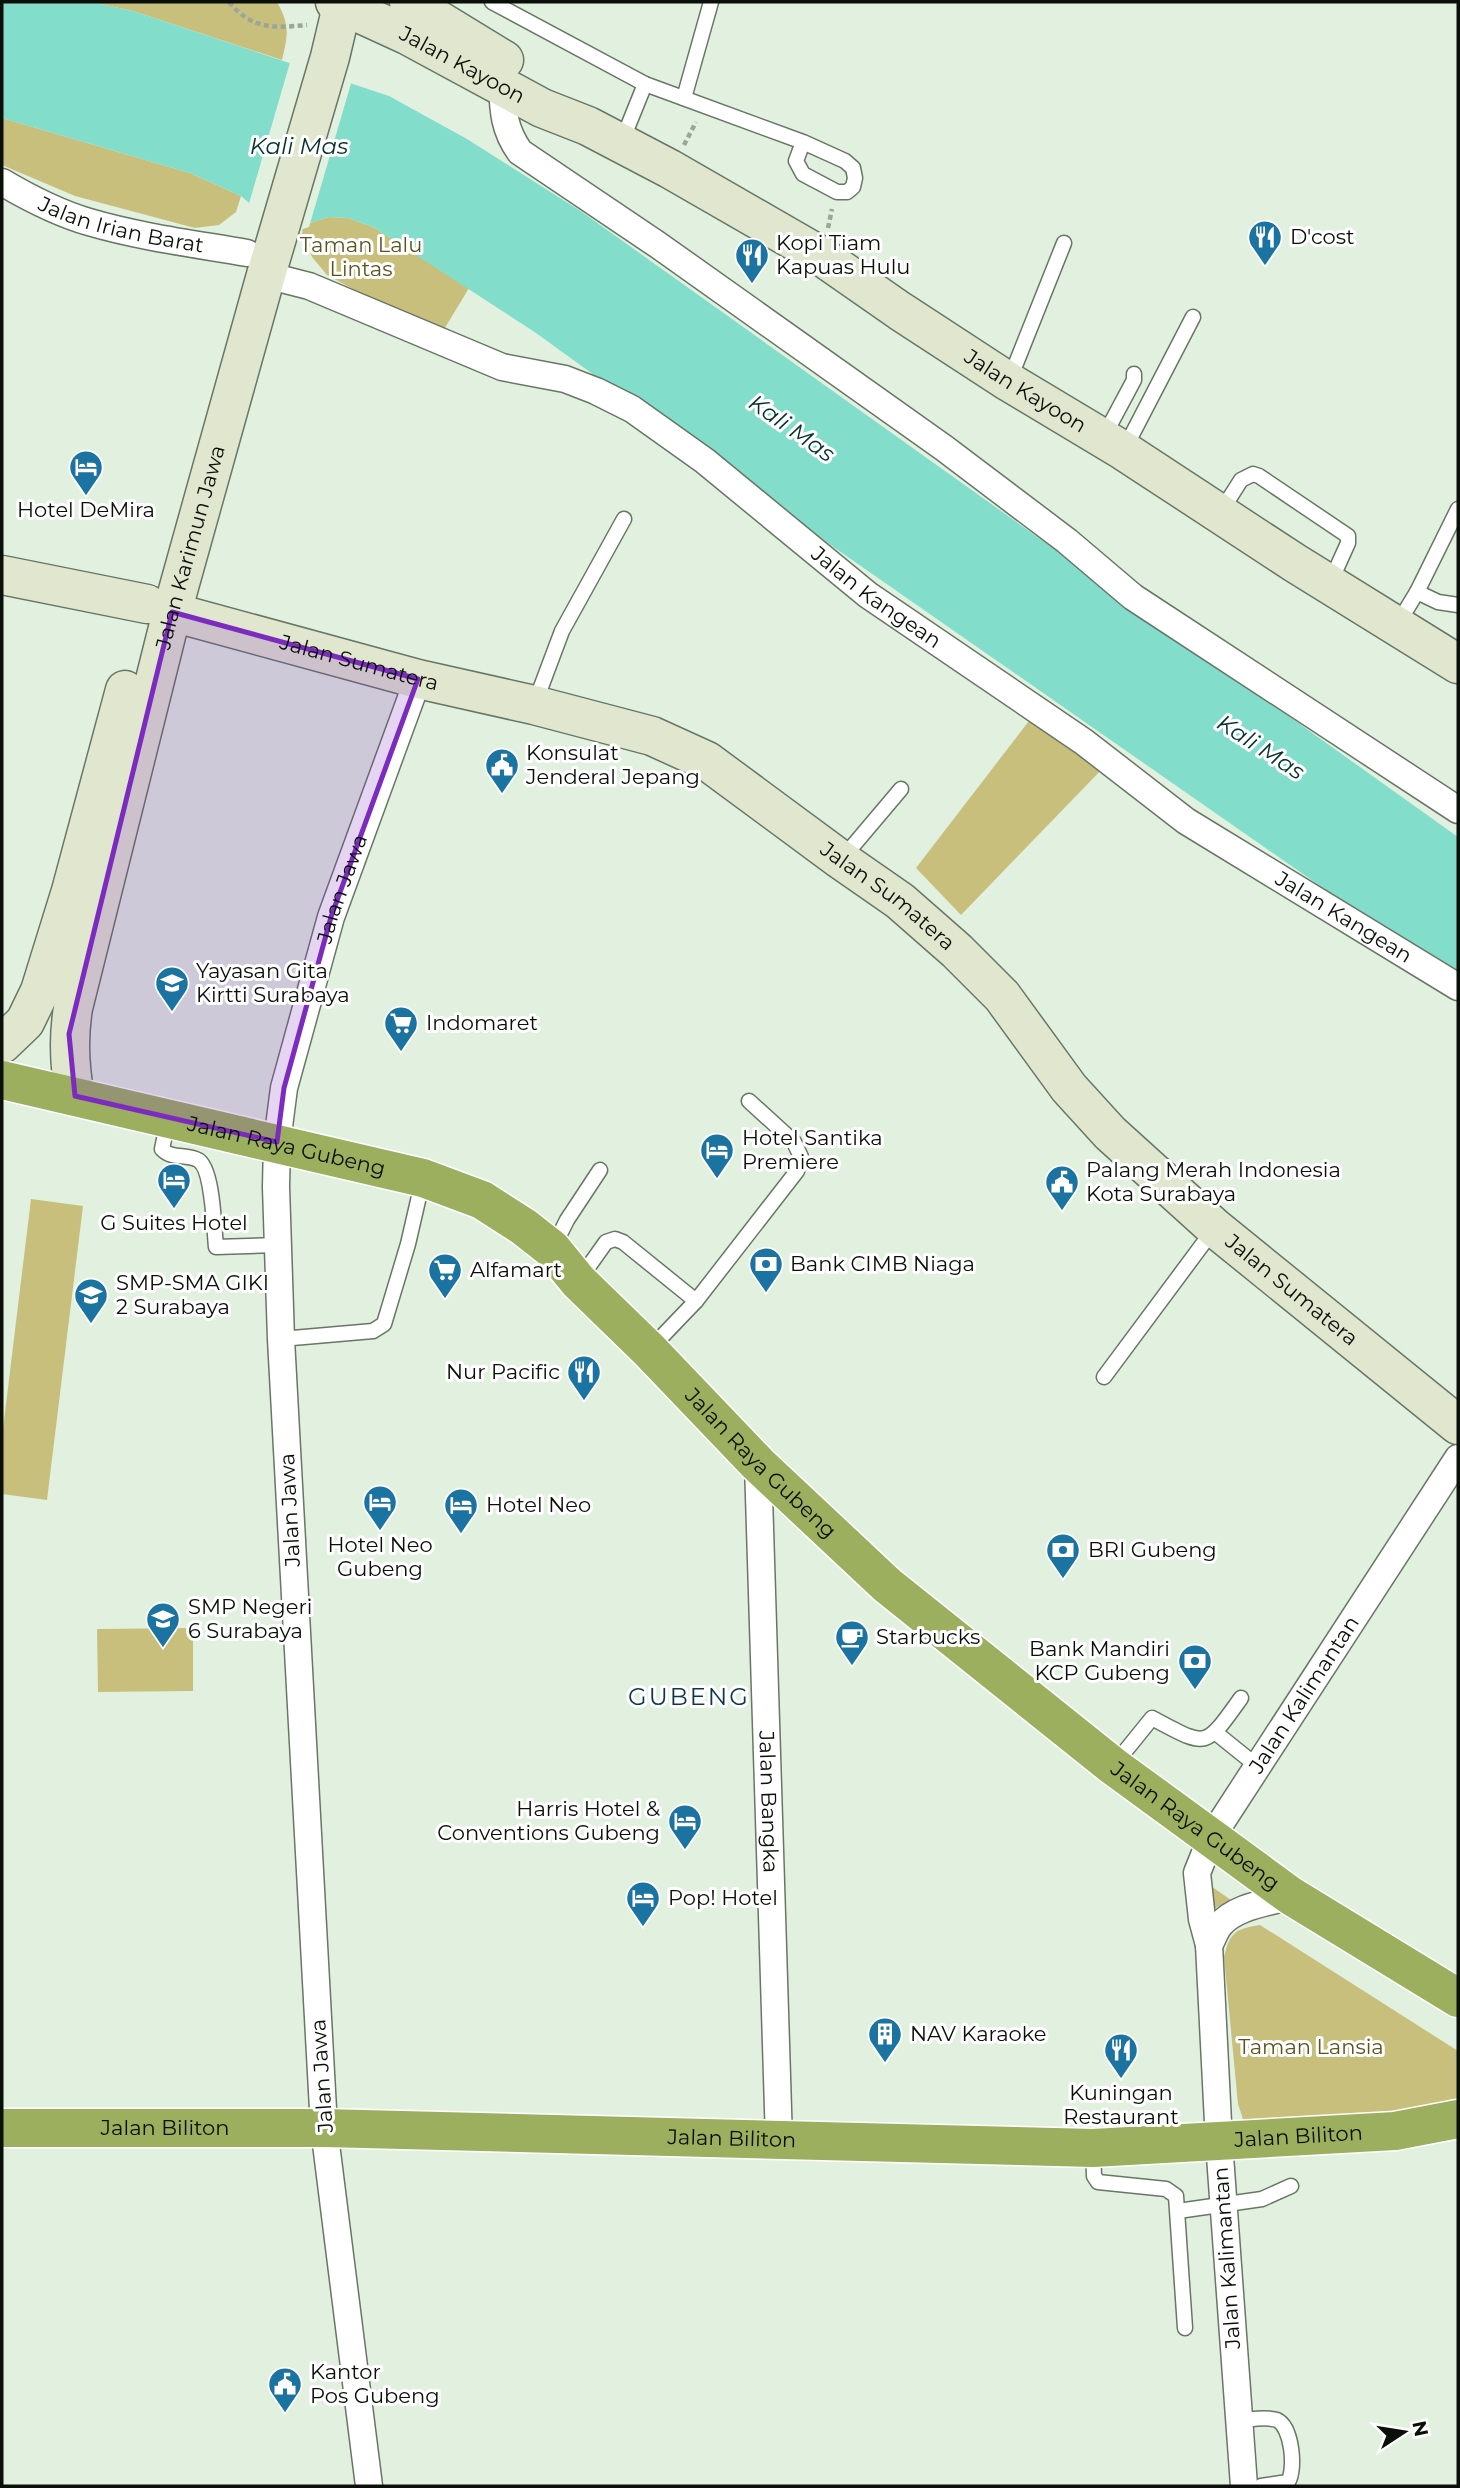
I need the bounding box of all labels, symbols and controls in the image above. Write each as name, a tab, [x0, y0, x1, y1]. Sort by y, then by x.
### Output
street label: Jalan Kayoon	[395, 20, 530, 108]
water label: Kali Mas	[250, 132, 348, 160]
street label: Jalan Irian Barat	[34, 190, 206, 258]
restaurant icon: D'cost	[1246, 218, 1284, 267]
place label: D'cost	[1290, 224, 1355, 249]
place label: Kopi Tiam Kapuas Hulu	[776, 230, 910, 279]
park label: Taman Lalu Lintas	[300, 232, 422, 281]
restaurant icon: Kopi Tiam Kapuas Hulu	[733, 236, 771, 285]
street label: Jalan Kayoon	[959, 343, 1091, 438]
water label: Kali Mas	[744, 388, 840, 468]
street label: Jalan Karimun Jawa	[150, 442, 230, 653]
hotel icon: Hotel DeMira	[67, 448, 105, 497]
place label: Hotel DeMira	[17, 497, 155, 522]
street label: Jalan Kangean	[806, 540, 946, 653]
street label: Jalan Sumatera	[276, 629, 441, 695]
water label: Kali Mas	[1212, 708, 1310, 786]
place label: Konsulat Jenderal Jepang	[525, 740, 700, 789]
public building icon: Konsulat Jenderal Jepang	[483, 746, 521, 795]
street label: Jalan Jawa	[311, 831, 372, 947]
street label: Jalan Sumatera	[815, 836, 960, 955]
street label: Jalan Kangean	[1270, 865, 1417, 968]
place label: Yayasan Gita Kirtti Surabaya	[196, 958, 350, 1007]
school or university icon: Yayasan Gita Kirtti Surabaya	[153, 964, 191, 1013]
supermarket icon: Indomaret	[382, 1004, 420, 1053]
place label: Indomaret	[426, 1010, 538, 1035]
street label: Jalan Raya Gubeng	[184, 1110, 388, 1181]
place label: Hotel Santika Premiere	[742, 1125, 883, 1174]
hotel icon: Hotel Santika Premiere	[698, 1131, 736, 1180]
place label: Palang Merah Indonesia Kota Surabaya	[1086, 1157, 1341, 1206]
hotel icon: G Suites Hotel	[155, 1161, 193, 1210]
public building icon: Palang Merah Indonesia Kota Surabaya	[1043, 1163, 1081, 1212]
place label: G Suites Hotel	[100, 1210, 248, 1235]
street label: Jalan Sumatera	[1220, 1228, 1363, 1351]
bank icon: Bank CIMB Niaga	[747, 1245, 785, 1294]
supermarket icon: Alfamart	[426, 1251, 464, 1300]
place label: Bank CIMB Niaga	[790, 1251, 975, 1276]
place label: Alfamart	[470, 1257, 562, 1282]
place label: SMP-SMA GIKI 2 Surabaya	[116, 1270, 269, 1319]
school or university icon: SMP-SMA GIKI 2 Surabaya	[72, 1276, 110, 1325]
restaurant icon: Nur Pacific	[565, 1353, 603, 1402]
place label: Nur Pacific	[446, 1359, 560, 1384]
street label: Jalan Raya Gubeng	[680, 1382, 842, 1543]
street label: Jalan Jawa	[274, 1453, 305, 1568]
hotel icon: Hotel Neo Gubeng	[361, 1483, 399, 1532]
hotel icon: Hotel Neo	[442, 1486, 480, 1535]
place label: Hotel Neo	[486, 1492, 591, 1517]
bank icon: BRI Gubeng	[1044, 1531, 1082, 1580]
place label: Hotel Neo Gubeng	[327, 1532, 433, 1581]
place label: BRI Gubeng	[1088, 1537, 1217, 1562]
place label: SMP Negeri 6 Surabaya	[188, 1594, 312, 1643]
school or university icon: SMP Negeri 6 Surabaya	[144, 1600, 182, 1649]
street label: Jalan Kalimantan	[1243, 1611, 1364, 1779]
cafe icon: Starbucks	[833, 1618, 871, 1667]
place label: Starbucks	[876, 1624, 980, 1649]
place label: Bank Mandiri KCP Gubeng	[1029, 1636, 1170, 1685]
bank icon: Bank Mandiri KCP Gubeng	[1176, 1642, 1214, 1691]
district label: GUBENG	[628, 1682, 750, 1711]
street label: Jalan Bangka	[754, 1729, 784, 1873]
street label: Jalan Raya Gubeng	[1106, 1755, 1285, 1895]
place label: Harris Hotel & Conventions Gubeng	[437, 1796, 660, 1845]
hotel icon: Harris Hotel & Conventions Gubeng	[666, 1802, 704, 1851]
hotel icon: Pop! Hotel	[624, 1879, 662, 1928]
place label: Pop! Hotel	[668, 1885, 778, 1910]
building icon: NAV Karaoke	[866, 2015, 904, 2064]
street label: Jalan Jawa	[305, 2018, 338, 2135]
place label: NAV Karaoke	[910, 2021, 1046, 2046]
restaurant icon: Kuningan Restaurant	[1102, 2031, 1140, 2080]
park label: Taman Lansia	[1238, 2034, 1384, 2059]
place label: Kuningan Restaurant	[1063, 2080, 1179, 2129]
street label: Jalan Biliton	[100, 2115, 229, 2140]
street label: Jalan Biliton	[1232, 2120, 1363, 2152]
street label: Jalan Biliton	[666, 2124, 797, 2152]
street label: Jalan Kalimantan	[1208, 2166, 1245, 2351]
place label: Kantor Pos Gubeng	[310, 2359, 440, 2408]
public building icon: Kantor Pos Gubeng	[266, 2365, 304, 2414]
north arrow	[1369, 2397, 1439, 2467]
text: N	[1407, 2419, 1433, 2438]

